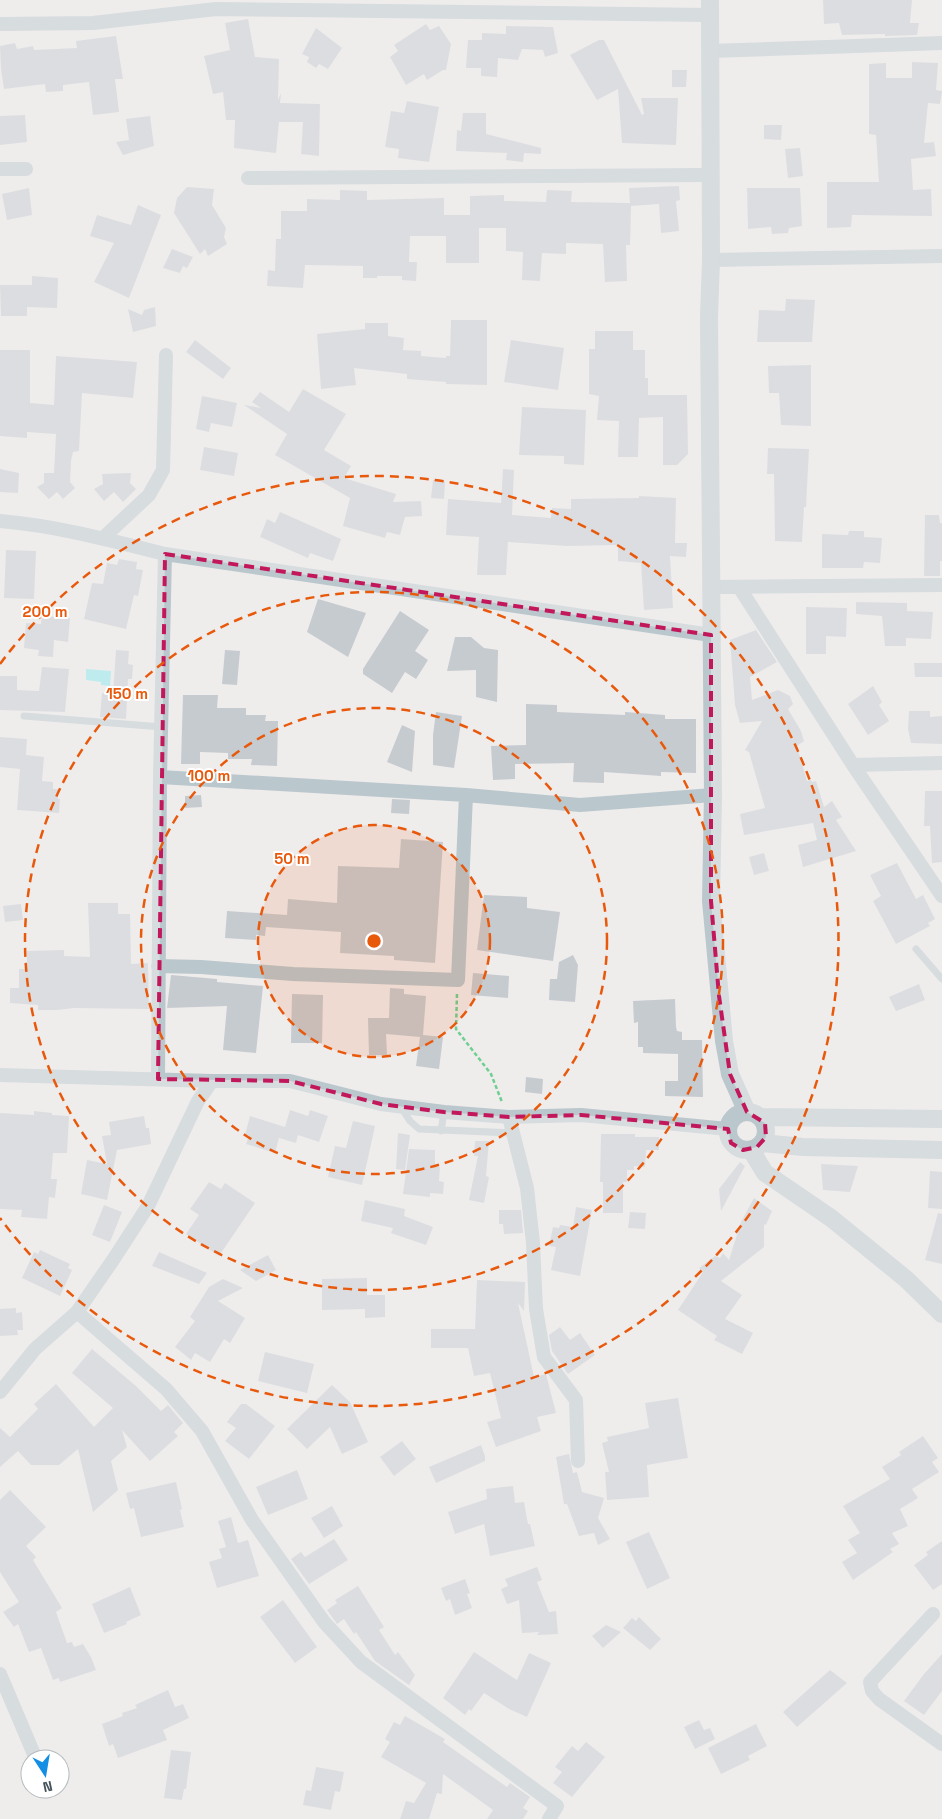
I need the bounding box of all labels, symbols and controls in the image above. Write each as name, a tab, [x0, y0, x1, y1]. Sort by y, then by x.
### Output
text: 200 m	[23, 602, 67, 621]
text: 150 m	[106, 684, 148, 703]
text: 100 m	[188, 766, 230, 785]
text: 50 m	[274, 849, 310, 868]
centre of rings	[365, 932, 383, 950]
north arrow	[20, 1749, 70, 1799]
text: N	[41, 1777, 54, 1796]

